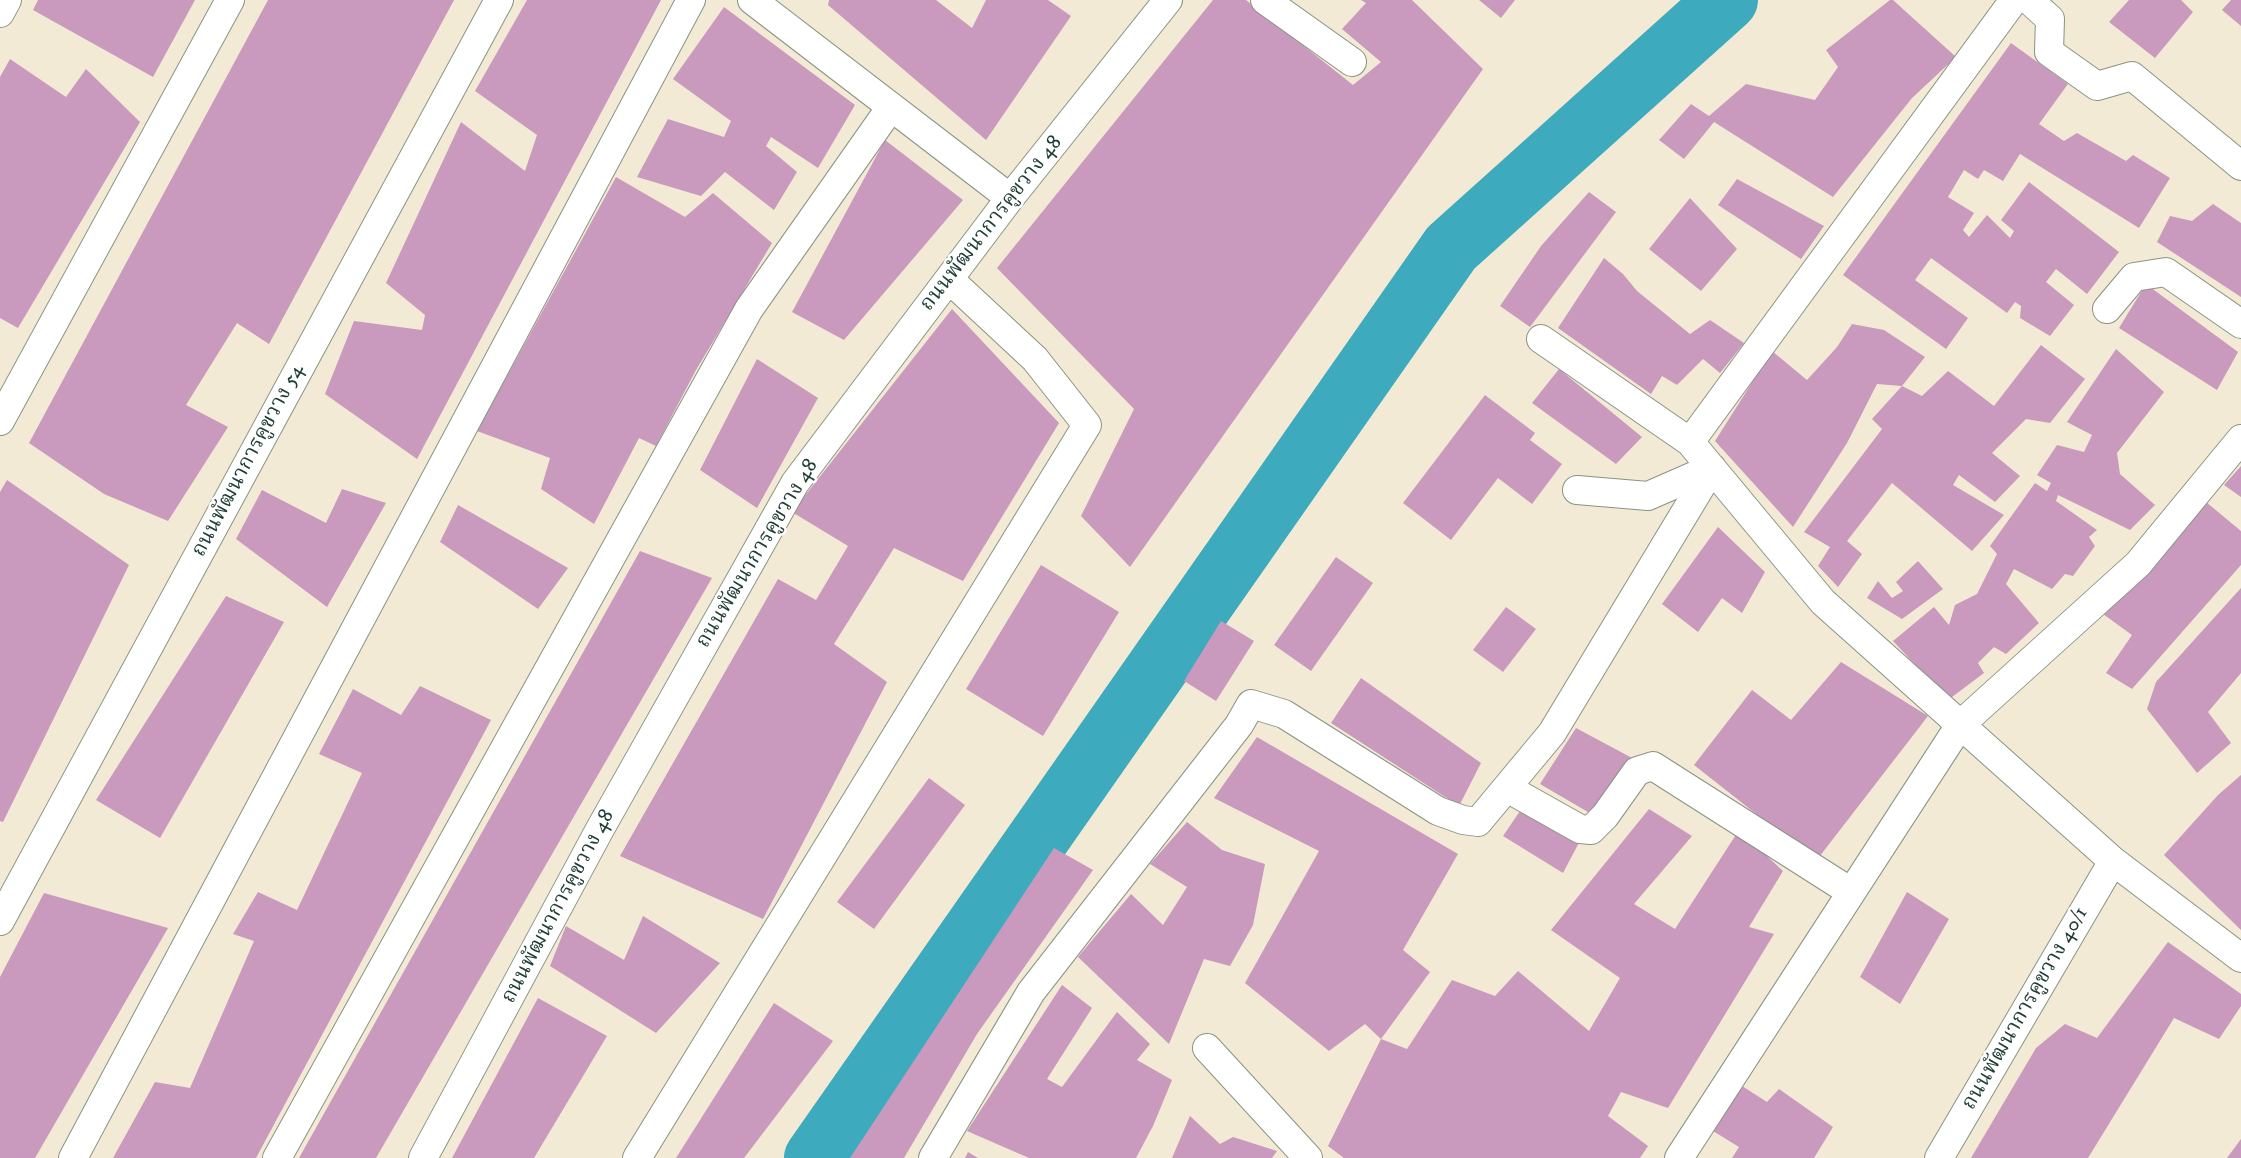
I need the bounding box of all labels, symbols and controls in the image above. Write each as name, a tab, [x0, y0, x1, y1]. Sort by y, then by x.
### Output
street label: ถนนพัฒนาการคูขวาง 48	[916, 131, 1068, 317]
street label: ถนนพัฒนาการคูขวาง 54	[188, 360, 310, 562]
street label: ถนนพัฒนาการคูขวาง 48	[692, 455, 824, 653]
street label: ถนนพัฒนาการคูขวาง 48	[497, 806, 621, 1008]
street label: ถนนพัฒนาการคูขวาง 40/1	[1958, 903, 2094, 1115]

